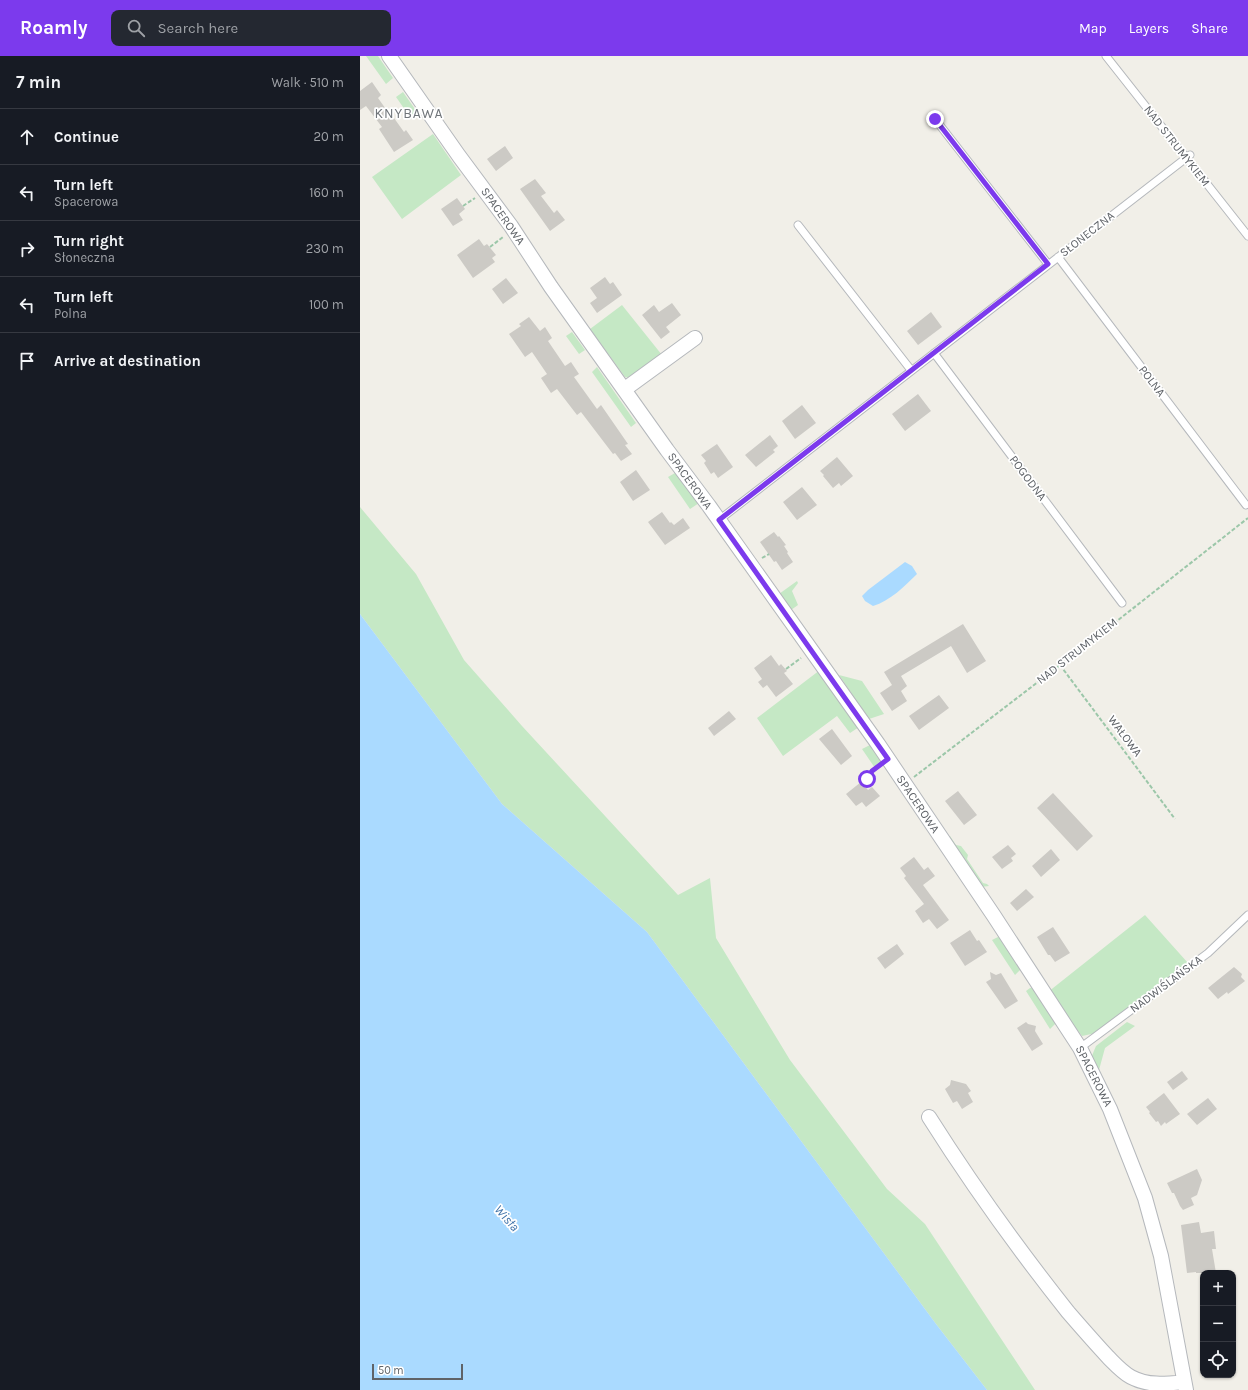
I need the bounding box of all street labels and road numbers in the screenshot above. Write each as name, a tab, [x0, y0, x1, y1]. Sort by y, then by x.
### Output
street label: NAD STRUMYKIEM	[1141, 103, 1213, 189]
street label: SPACEROWA	[478, 185, 528, 247]
street label: SŁONECZNA	[1057, 208, 1117, 260]
street label: POLNA	[1136, 363, 1168, 399]
street label: SPACEROWA	[665, 450, 715, 512]
street label: POGODNA	[1006, 453, 1050, 503]
street label: NAD STRUMYKIEM	[1034, 615, 1120, 687]
street label: WAŁOWA	[1105, 713, 1145, 759]
street label: SPACEROWA	[894, 772, 943, 836]
street label: NADWIŚLAŃSKA	[1127, 952, 1205, 1016]
street label: SPACEROWA	[1073, 1043, 1115, 1109]

